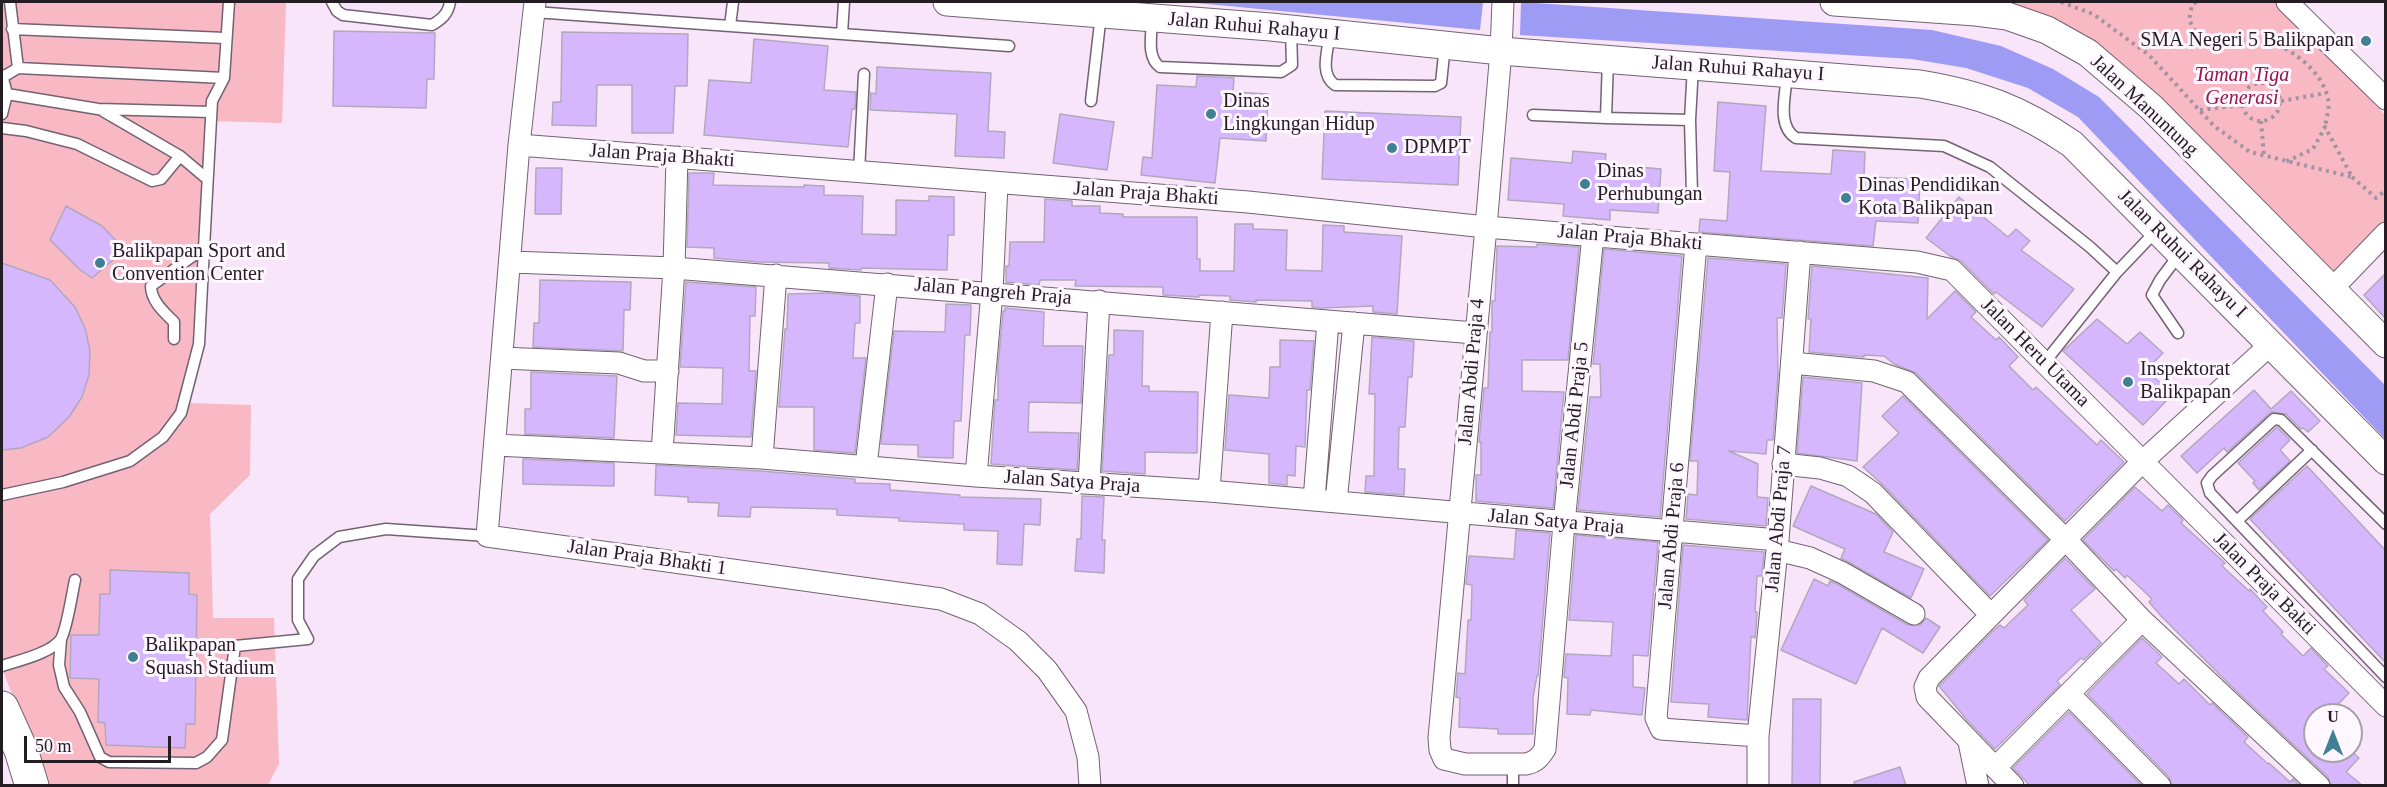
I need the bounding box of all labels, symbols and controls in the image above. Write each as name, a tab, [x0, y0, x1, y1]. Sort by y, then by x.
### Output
street label: Jalan Ruhui Rahayu I	[1167, 8, 1341, 46]
place label: SMA Negeri 5 Balikpapan	[2140, 29, 2354, 53]
marker: SMA Negeri 5 Balikpapan	[2359, 34, 2373, 48]
street label: Jalan Manuntung	[2085, 50, 2203, 162]
street label: Jalan Ruhui Rahayu I	[1651, 51, 1825, 87]
park label: Taman Tiga Generasi	[2195, 64, 2289, 111]
place label: Dinas Lingkungan Hidup	[1223, 90, 1375, 137]
marker: Dinas Lingkungan Hidup	[1204, 107, 1218, 121]
place label: DPMPT	[1404, 136, 1471, 160]
street label: Jalan Praja Bhakti	[589, 139, 735, 173]
marker: DPMPT	[1385, 141, 1399, 155]
place label: Dinas Perhubungan	[1597, 160, 1703, 207]
place label: Dinas Pendidikan Kota Balikpapan	[1858, 174, 2000, 221]
street label: Jalan Praja Bhakti	[1073, 177, 1219, 211]
marker: Dinas Perhubungan	[1578, 177, 1592, 191]
street label: Jalan Ruhui Rahayu I	[2112, 184, 2252, 324]
marker: Dinas Pendidikan Kota Balikpapan	[1839, 191, 1853, 205]
street label: Jalan Praja Bhakti	[1556, 220, 1704, 256]
place label: Balikpapan Sport and Convention Center	[112, 240, 285, 287]
marker: Balikpapan Sport and Convention Center	[93, 256, 107, 270]
street label: Jalan Pangreh Praja	[913, 273, 1073, 311]
street label: Jalan Heru Utama	[1975, 293, 2095, 413]
street label: Jalan Abdi Praja 4	[1454, 298, 1490, 446]
street label: Jalan Abdi Praja 5	[1555, 341, 1595, 489]
place label: Inspektorat Balikpapan	[2140, 358, 2231, 405]
marker: Inspektorat Balikpapan	[2121, 375, 2135, 389]
street label: Jalan Abdi Praja 7	[1761, 445, 1797, 593]
street label: Jalan Abdi Praja 6	[1654, 462, 1690, 610]
street label: Jalan Satya Praja	[1003, 465, 1141, 499]
street label: Jalan Satya Praja	[1487, 504, 1625, 540]
street label: Jalan Praja Bakti	[2208, 528, 2320, 640]
street label: Jalan Praja Bhakti 1	[566, 535, 728, 581]
place label: Balikpapan Squash Stadium	[145, 634, 274, 681]
marker: Balikpapan Squash Stadium	[126, 650, 140, 664]
north arrow	[2303, 703, 2363, 763]
text: U	[2327, 708, 2339, 725]
scale bar	[27, 724, 174, 762]
text: 50 m	[35, 736, 72, 756]

